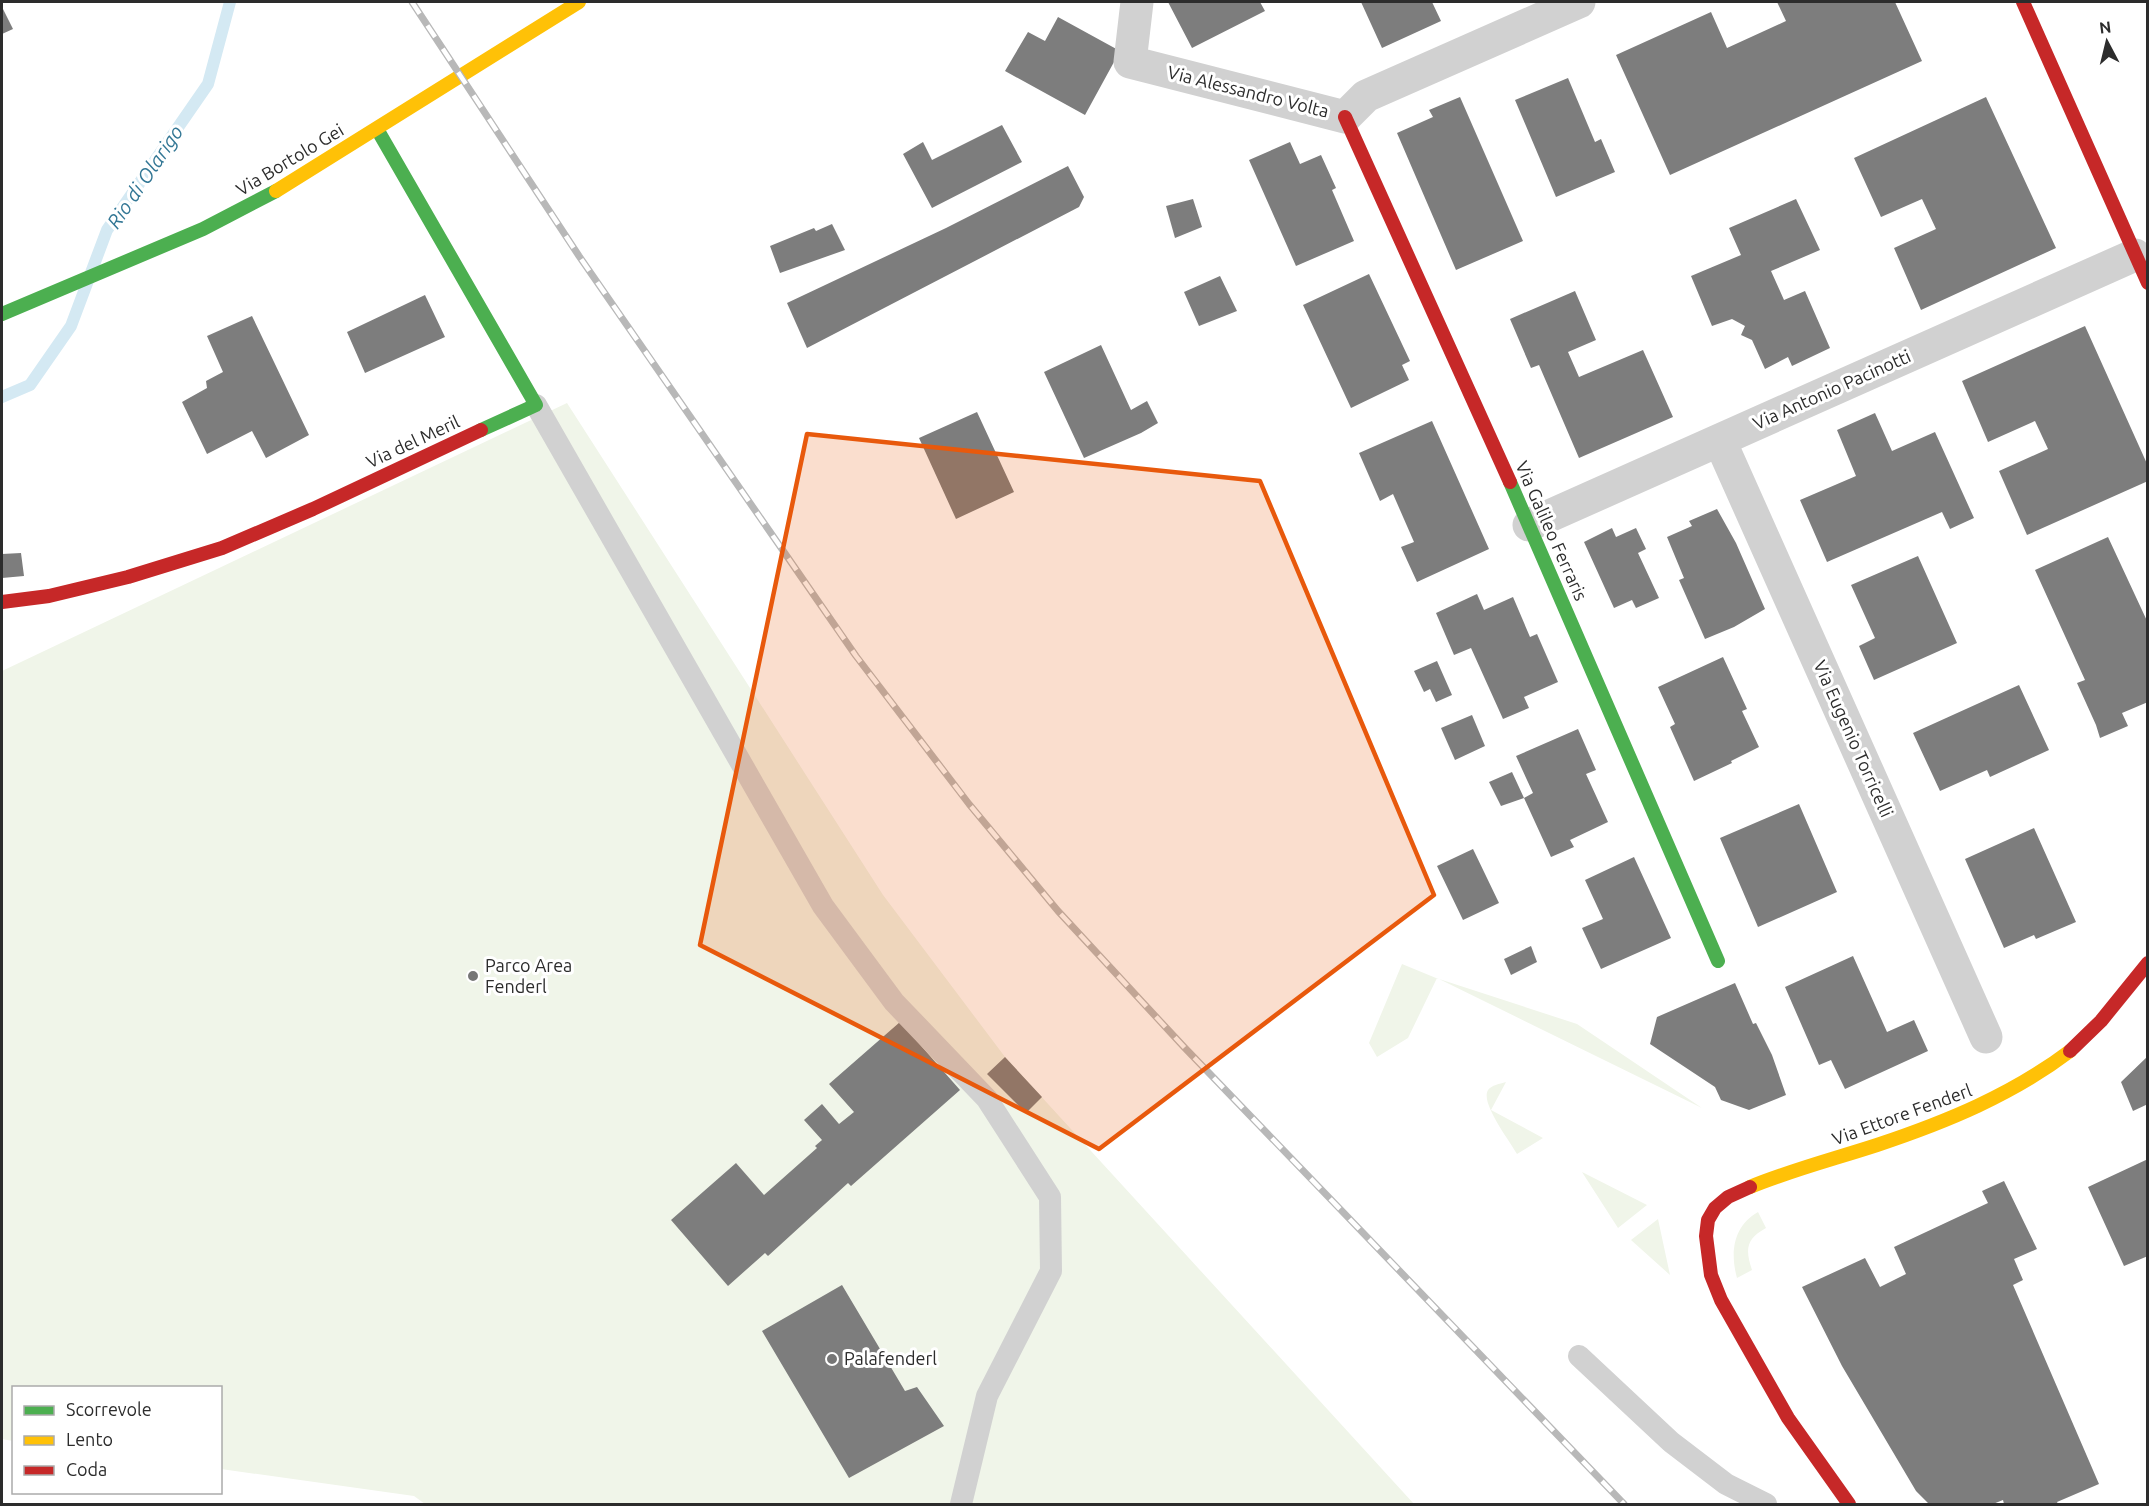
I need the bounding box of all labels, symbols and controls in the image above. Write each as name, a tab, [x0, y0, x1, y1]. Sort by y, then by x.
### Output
north arrow	[2077, 12, 2137, 72]
text: N	[2098, 17, 2112, 37]
street label: Via Alessandro Volta	[1165, 61, 1331, 121]
street label: Via Bortolo Gei	[232, 119, 347, 199]
water label: Rio di Olarigo	[102, 121, 188, 233]
street label: Via Antonio Pacinotti	[1750, 345, 1914, 433]
street label: Via del Meril	[363, 411, 463, 471]
street label: Via Galileo Ferraris	[1512, 458, 1592, 604]
street label: Via Eugenio Torricelli	[1810, 657, 1897, 820]
place label: Parco Area Fenderl	[485, 955, 572, 996]
marker: Parco Area Fenderl	[466, 969, 480, 983]
street label: Via Ettore Fenderl	[1829, 1079, 1974, 1149]
place label: Palafenderl	[844, 1348, 937, 1368]
marker: Palafenderl	[825, 1352, 839, 1366]
legend	[12, 1386, 222, 1494]
text: Scorrevole	[66, 1399, 152, 1419]
text: Lento	[66, 1429, 113, 1449]
text: Coda	[66, 1459, 107, 1479]

